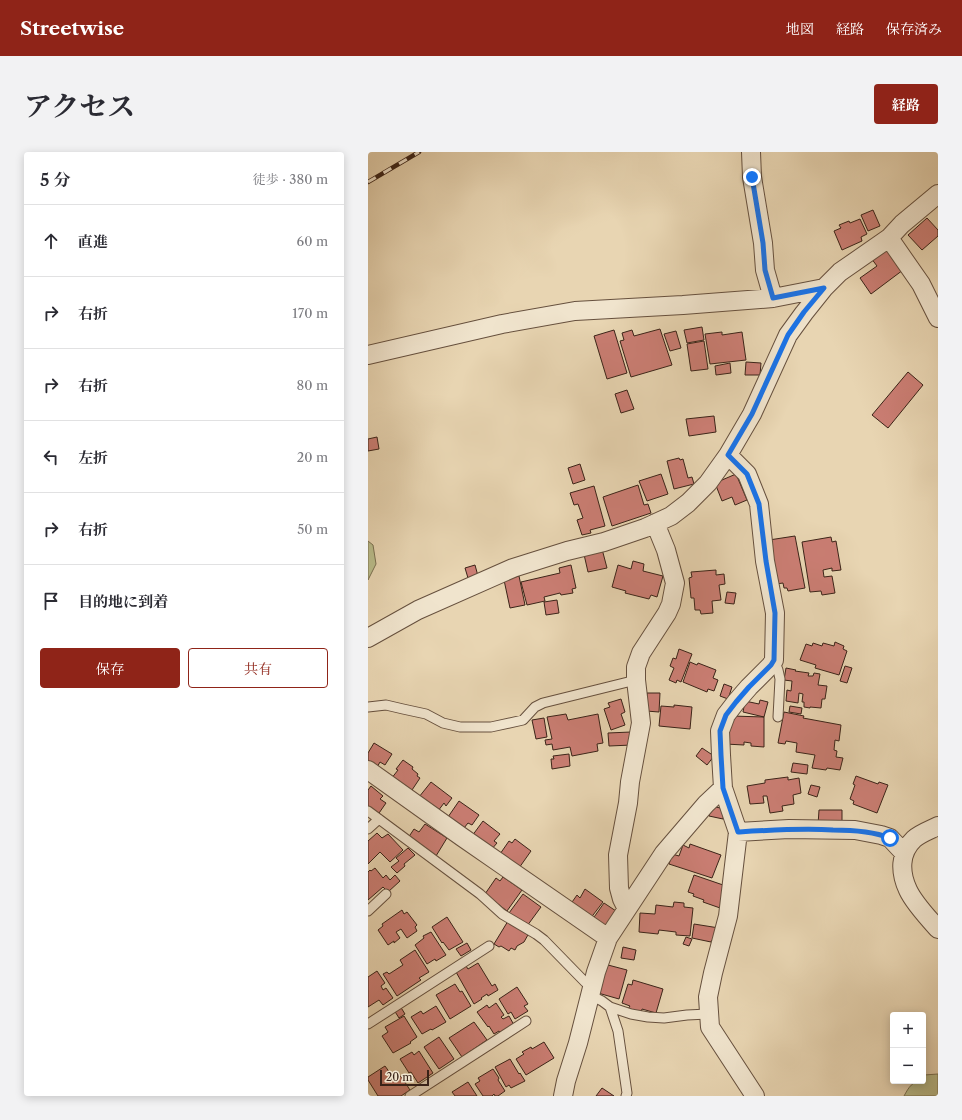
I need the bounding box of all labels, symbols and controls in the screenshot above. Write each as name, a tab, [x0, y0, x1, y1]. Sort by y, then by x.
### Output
text: Streetwise	[20, 17, 124, 40]
text: 地図	[786, 20, 814, 38]
text: 経路	[836, 20, 864, 38]
text: 保存済み	[886, 20, 942, 38]
button: 経路	[874, 84, 938, 124]
text: アクセス	[24, 89, 135, 123]
route end	[743, 168, 761, 186]
text: 5 分	[40, 170, 71, 190]
text: 徒歩 · 380 m	[253, 171, 328, 187]
icon: ahead	[40, 230, 62, 252]
text: 直進	[78, 232, 108, 251]
text: 60 m	[297, 233, 328, 249]
icon: right	[40, 302, 62, 324]
text: 右折	[78, 304, 108, 323]
text: 170 m	[292, 305, 328, 321]
icon: right	[40, 374, 62, 396]
text: 右折	[78, 376, 108, 395]
text: 80 m	[296, 377, 328, 393]
icon: left	[40, 446, 62, 468]
text: 左折	[78, 448, 108, 467]
text: 20 m	[297, 449, 328, 465]
icon: right	[40, 518, 62, 540]
text: 右折	[78, 520, 108, 539]
text: 50 m	[297, 521, 328, 537]
icon: arrive	[40, 590, 62, 612]
text: 目的地に到着	[78, 592, 168, 611]
button: 保存	[40, 648, 180, 688]
button: 共有	[188, 648, 328, 688]
route start	[881, 829, 899, 847]
map controls	[890, 1012, 926, 1084]
button: +	[890, 1012, 926, 1048]
button: −	[890, 1048, 926, 1084]
scale bar	[380, 1068, 429, 1087]
text: 20 m	[386, 1070, 412, 1084]

